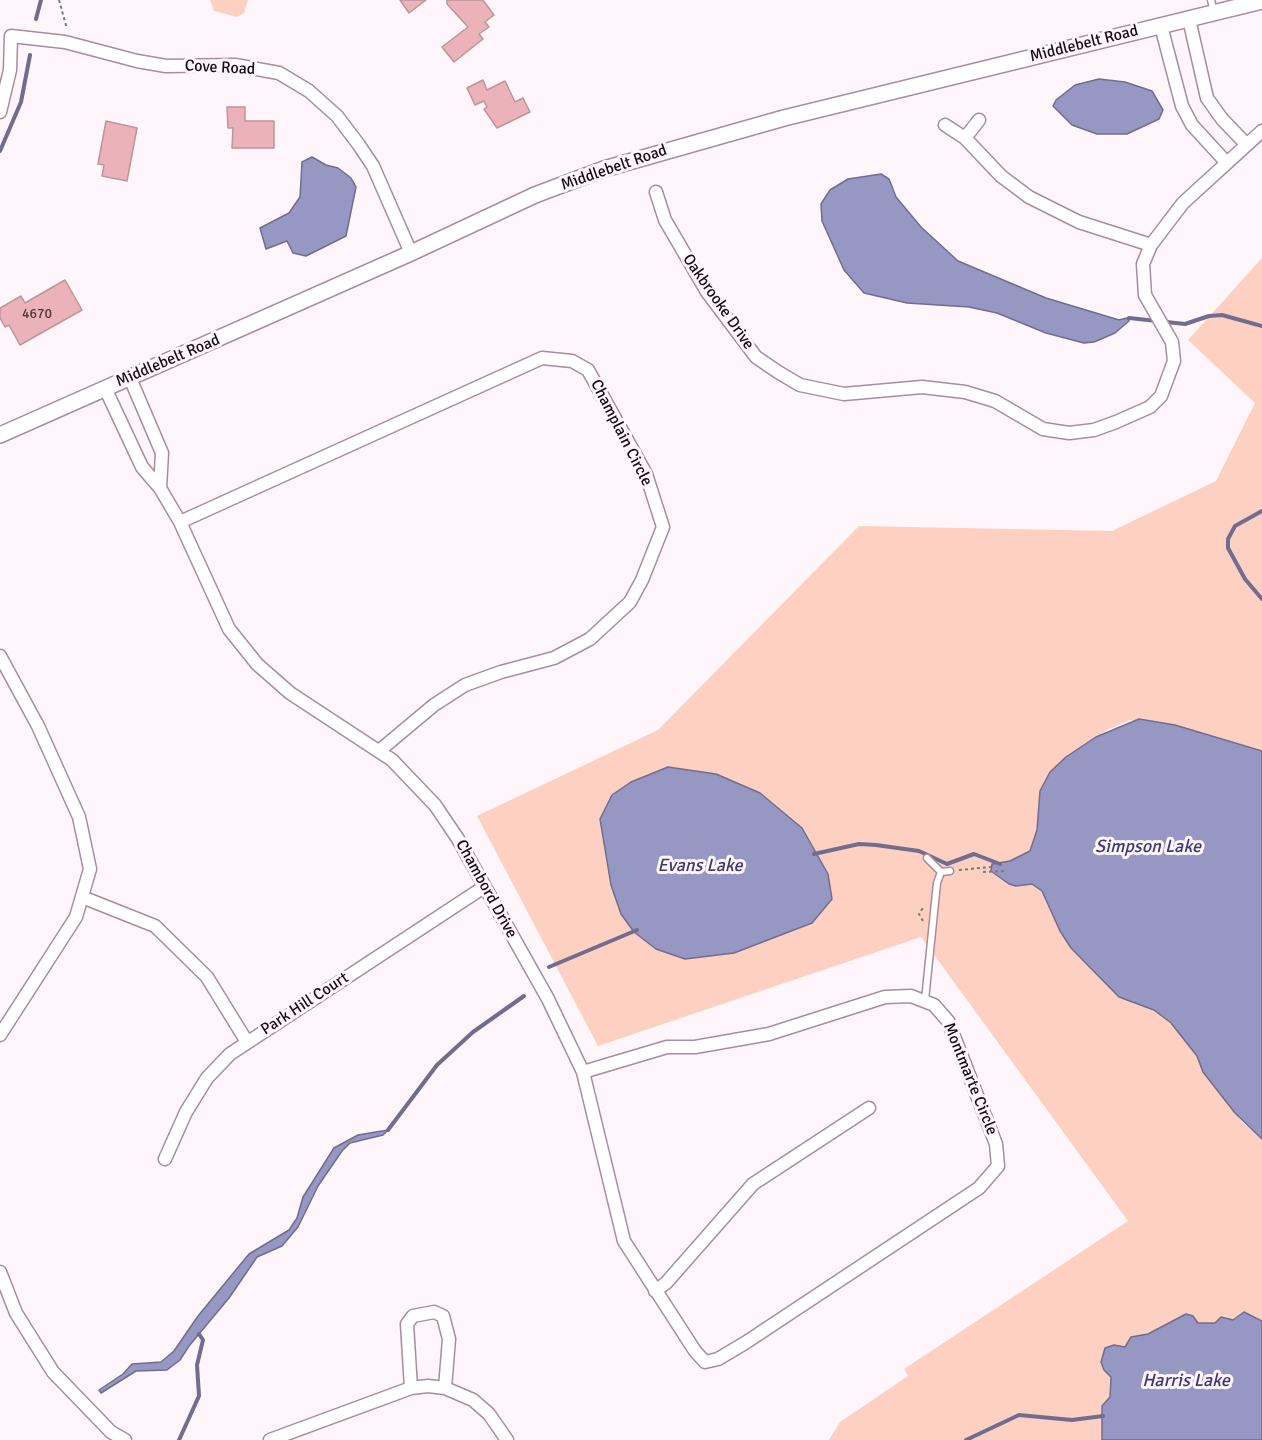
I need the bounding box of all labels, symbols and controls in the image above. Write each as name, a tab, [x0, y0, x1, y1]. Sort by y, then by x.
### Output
street label: Middlebelt Road	[1028, 21, 1140, 67]
street label: Cove Road	[184, 57, 256, 79]
street label: Middlebelt Road	[558, 141, 670, 195]
street label: Oakbrooke Drive	[678, 251, 758, 353]
house number: 4670	[22, 306, 52, 322]
street label: Middlebelt Road	[113, 330, 223, 392]
street label: Champlain Circle	[586, 377, 656, 489]
street label: Chambord Drive	[451, 836, 521, 942]
water label: Simpson Lake	[1095, 836, 1201, 858]
water label: Evans Lake	[658, 855, 742, 877]
street label: Park Hill Court	[258, 969, 352, 1039]
street label: Montmarte Circle	[939, 1020, 1001, 1138]
water label: Harris Lake	[1142, 1370, 1230, 1392]

